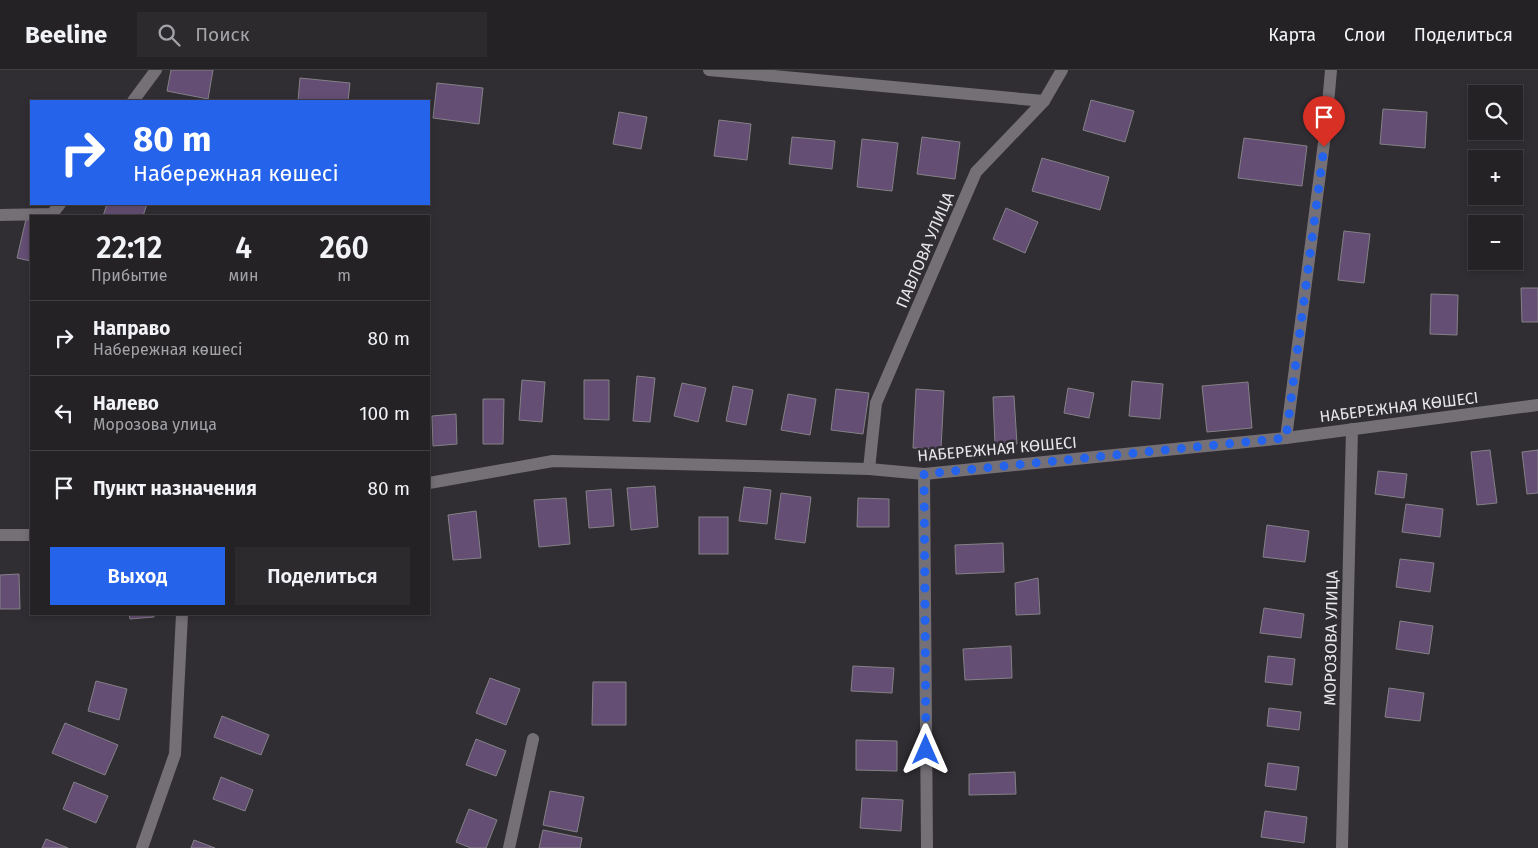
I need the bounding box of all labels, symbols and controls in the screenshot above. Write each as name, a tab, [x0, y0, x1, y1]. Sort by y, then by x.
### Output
search box	[137, 12, 487, 57]
text: Beeline	[25, 21, 107, 49]
icon: search	[155, 21, 183, 49]
text: Поиск	[195, 23, 250, 46]
text: Карта	[1268, 24, 1316, 46]
text: Слои	[1344, 24, 1386, 46]
text: Поделиться	[1414, 24, 1513, 46]
map controls	[1468, 85, 1523, 270]
button: search	[1468, 85, 1523, 140]
pin	[1303, 96, 1345, 147]
icon: arrive	[1310, 103, 1338, 131]
text: 80 m	[133, 118, 212, 160]
icon: right	[50, 120, 115, 185]
button: +	[1468, 150, 1523, 205]
text: Набережная көшесі	[133, 160, 339, 187]
street label: ПАВЛОВА УЛИЦА	[892, 188, 958, 311]
button: −	[1468, 215, 1523, 270]
text: 22:12	[96, 230, 162, 266]
text: 4	[235, 230, 252, 266]
text: 260	[319, 230, 369, 266]
text: Прибытие	[91, 266, 168, 285]
text: мин	[229, 266, 258, 285]
text: m	[337, 266, 351, 285]
text: Направо	[93, 317, 170, 340]
icon: right	[50, 324, 78, 352]
text: 80 m	[368, 327, 410, 350]
text: Набережная көшесі	[93, 340, 243, 359]
street label: НАБЕРЕЖНАЯ КӨШЕСІ	[1318, 388, 1480, 426]
text: Налево	[93, 392, 159, 415]
icon: left	[50, 399, 78, 427]
text: 100 m	[359, 402, 410, 425]
text: Морозова улица	[93, 415, 217, 434]
street label: НАБЕРЕЖНАЯ КӨШЕСІ	[916, 433, 1078, 465]
icon: arrive	[50, 474, 78, 502]
text: Пункт назначения	[93, 477, 257, 500]
text: 80 m	[368, 477, 410, 500]
button: Выход	[50, 547, 225, 605]
button: Поделиться	[235, 547, 410, 605]
street label: МОРОЗОВА УЛИЦА	[1320, 569, 1342, 706]
position arrow	[899, 723, 951, 775]

